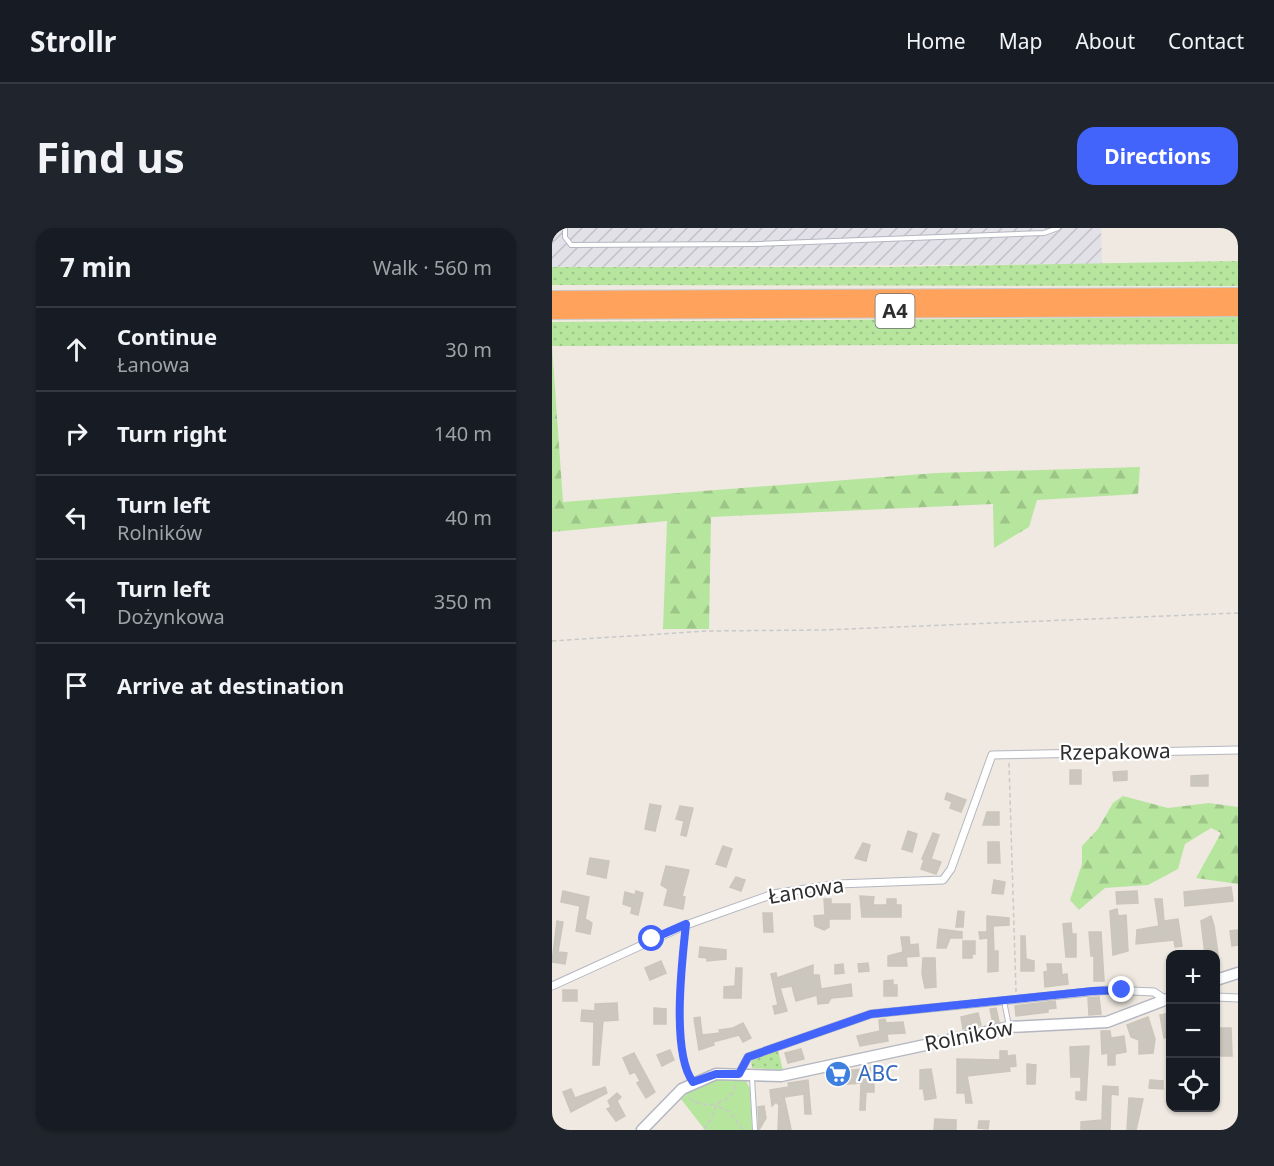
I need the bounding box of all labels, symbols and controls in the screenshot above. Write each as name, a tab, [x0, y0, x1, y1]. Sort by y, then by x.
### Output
text: Strollr	[30, 22, 116, 60]
text: Home	[906, 27, 966, 55]
text: Map	[999, 27, 1042, 55]
text: About	[1075, 27, 1135, 55]
text: Contact	[1168, 27, 1244, 55]
button: Directions	[1077, 127, 1238, 185]
text: Find us	[36, 128, 185, 185]
text: 7 min	[60, 249, 132, 285]
text: Walk · 560 m	[373, 254, 492, 281]
road number: A4	[876, 294, 914, 328]
text: Continue	[117, 321, 217, 351]
icon: ahead	[60, 333, 93, 366]
text: 30 m	[445, 336, 492, 363]
text: Łanowa	[117, 351, 190, 378]
icon: right	[60, 417, 93, 450]
text: Turn right	[117, 418, 227, 448]
text: 140 m	[434, 420, 492, 447]
text: Turn left	[117, 489, 211, 519]
icon: left	[60, 501, 93, 534]
text: 40 m	[445, 504, 492, 531]
text: Rolników	[117, 519, 202, 546]
text: Turn left	[117, 573, 211, 603]
icon: left	[60, 585, 93, 618]
text: 350 m	[434, 588, 492, 615]
text: Dożynkowa	[117, 603, 225, 630]
icon: arrive	[60, 669, 93, 702]
text: Arrive at destination	[117, 670, 344, 700]
street label: Rzepakowa	[1059, 736, 1171, 766]
street label: Łanowa	[766, 870, 846, 910]
route start	[638, 925, 664, 951]
map controls	[1166, 950, 1220, 1112]
button: +	[1166, 950, 1220, 1004]
route end	[1108, 976, 1134, 1002]
button: −	[1166, 1004, 1220, 1058]
street label: Rolników	[922, 1013, 1016, 1057]
button: locate	[1166, 1058, 1220, 1112]
supermarket icon: ABC	[823, 1059, 853, 1089]
place label: ABC	[858, 1059, 898, 1087]

